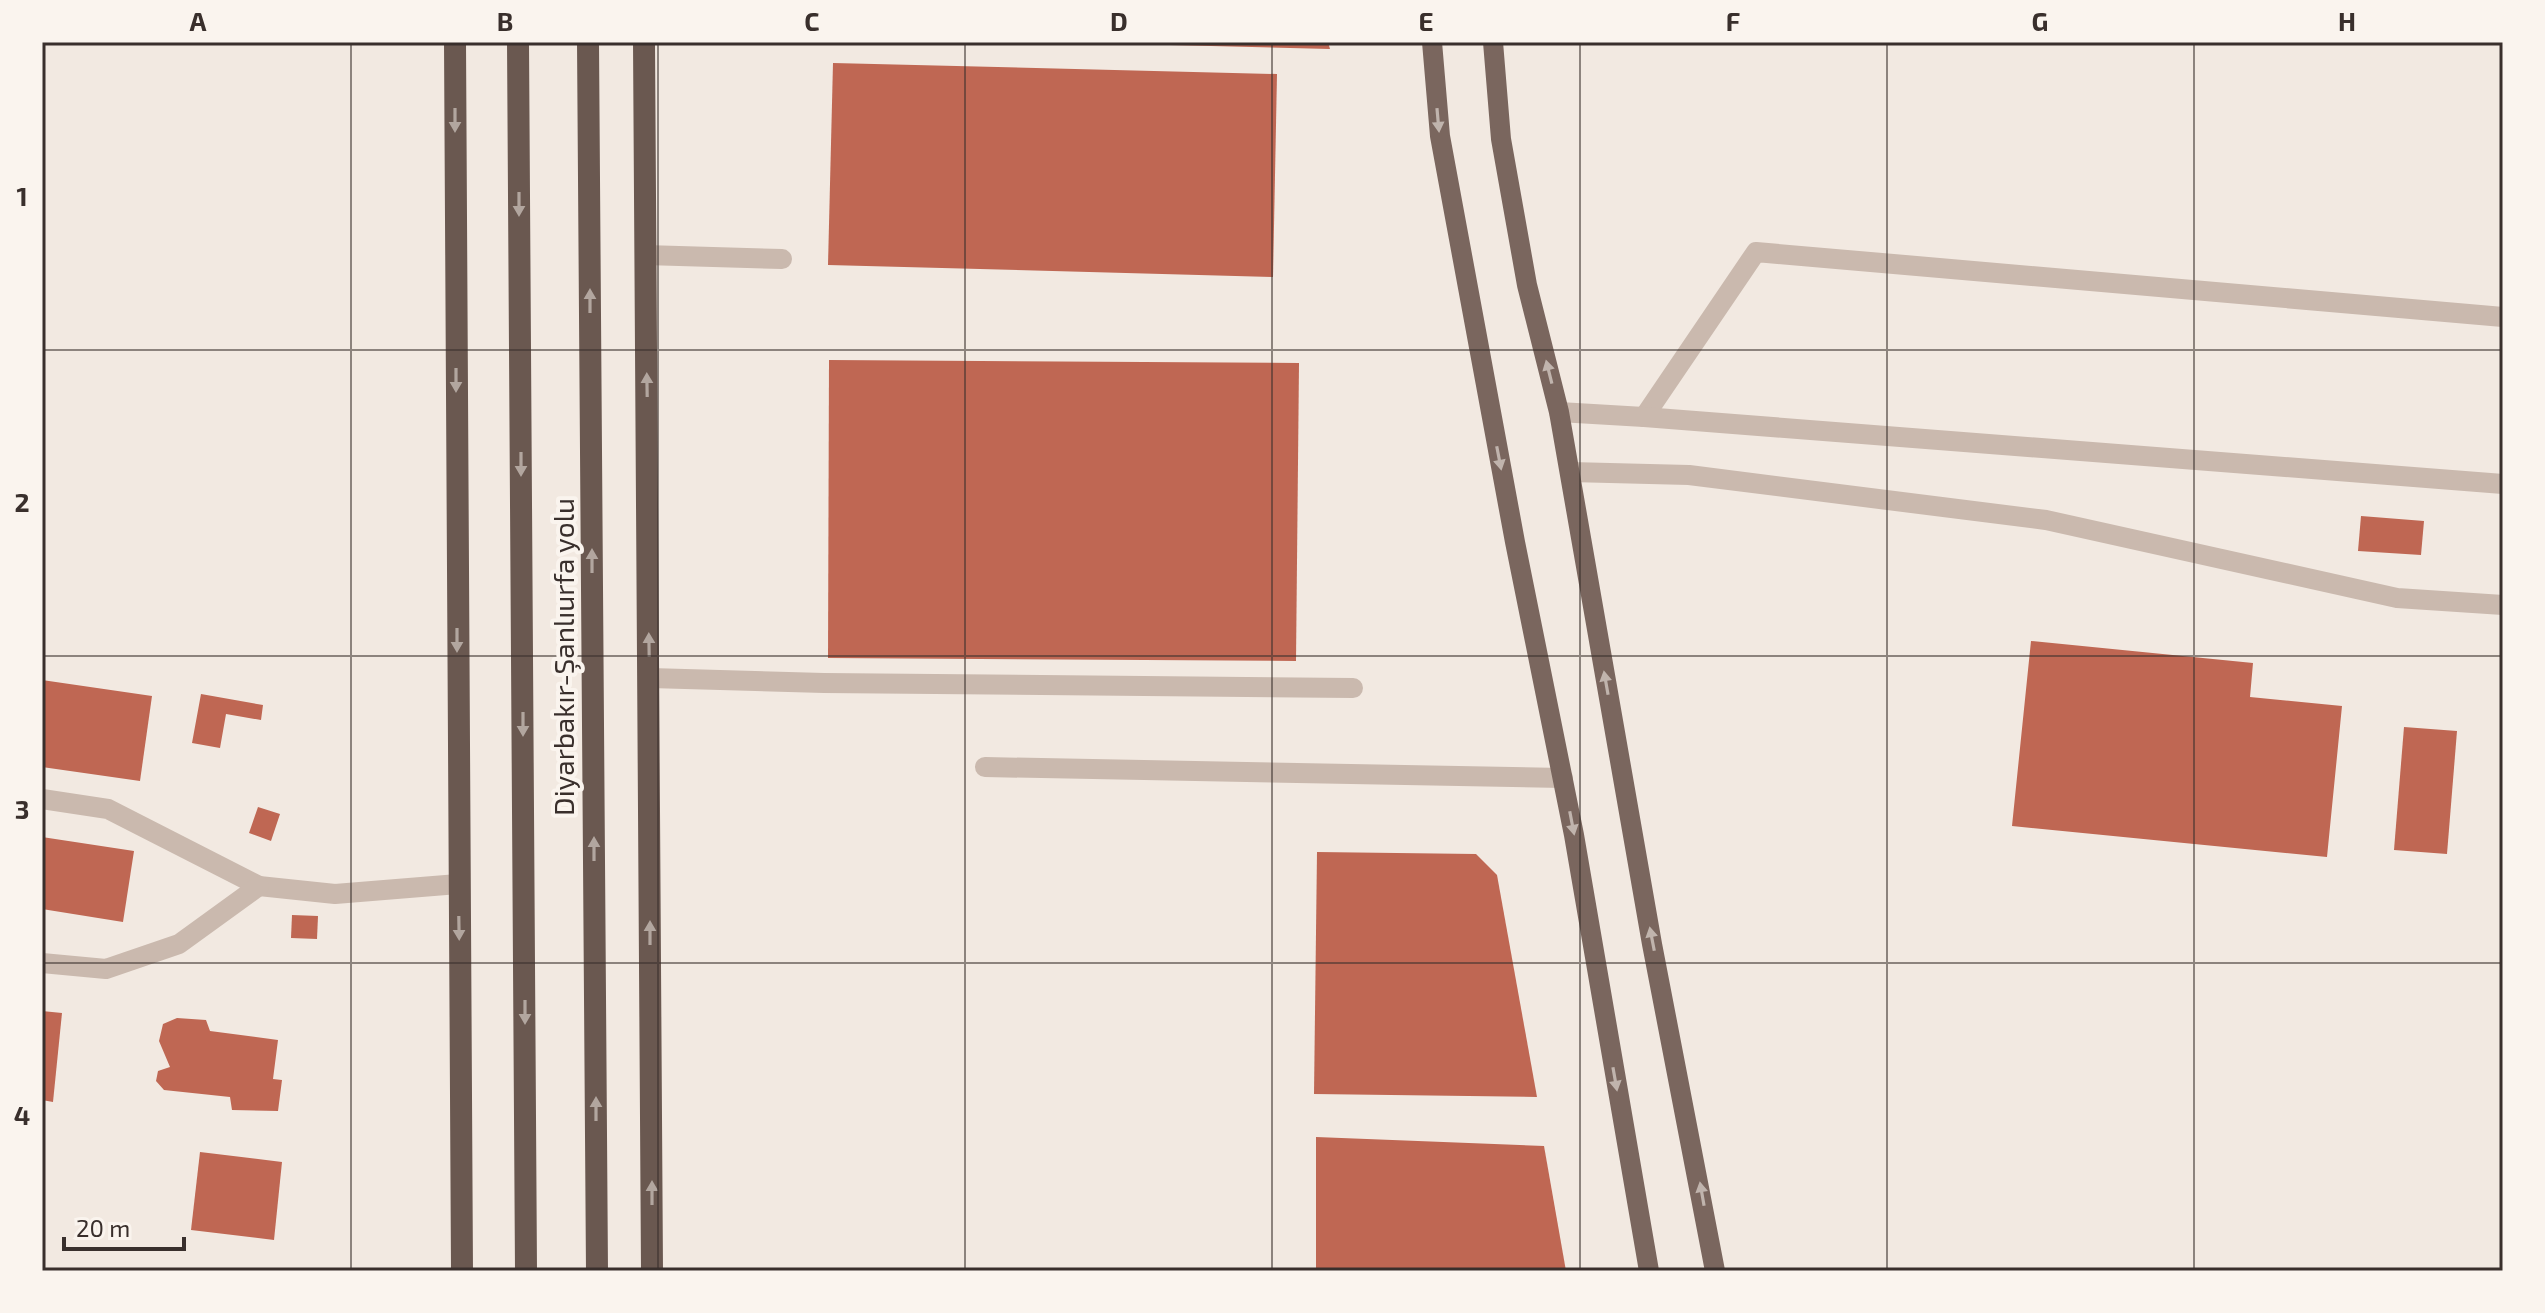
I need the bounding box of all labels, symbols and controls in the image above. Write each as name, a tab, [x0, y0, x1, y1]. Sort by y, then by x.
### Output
text: A	[190, 5, 207, 36]
text: B	[497, 5, 513, 36]
text: C	[804, 5, 820, 36]
text: D	[1110, 5, 1128, 36]
text: E	[1418, 5, 1434, 36]
text: F	[1726, 5, 1740, 36]
text: G	[2032, 5, 2048, 36]
text: H	[2338, 5, 2356, 36]
one-way arrow	[449, 108, 461, 133]
one-way arrow	[1432, 108, 1445, 133]
text: 1	[16, 180, 28, 211]
one-way arrow	[513, 192, 525, 217]
one-way arrow	[584, 288, 596, 313]
one-way arrow	[1542, 360, 1554, 385]
one-way arrow	[450, 368, 462, 393]
one-way arrow	[640, 372, 653, 397]
one-way arrow	[1494, 446, 1506, 471]
one-way arrow	[515, 452, 527, 477]
text: 2	[14, 486, 30, 517]
street label: Diyarbakır-Şanlıurfa yolu	[546, 498, 581, 816]
one-way arrow	[586, 548, 598, 573]
one-way arrow	[451, 628, 463, 653]
one-way arrow	[643, 632, 656, 657]
one-way arrow	[1599, 670, 1611, 695]
one-way arrow	[517, 712, 529, 737]
text: 3	[15, 793, 29, 824]
one-way arrow	[1566, 811, 1578, 836]
one-way arrow	[588, 836, 600, 861]
one-way arrow	[453, 916, 465, 941]
one-way arrow	[644, 920, 656, 945]
one-way arrow	[1645, 926, 1657, 951]
one-way arrow	[518, 1000, 531, 1025]
one-way arrow	[1610, 1067, 1622, 1092]
one-way arrow	[590, 1096, 602, 1121]
text: 4	[14, 1099, 30, 1130]
one-way arrow	[645, 1180, 658, 1205]
one-way arrow	[1695, 1181, 1707, 1206]
scale bar	[64, 1201, 184, 1251]
text: 20 m	[76, 1213, 130, 1242]

